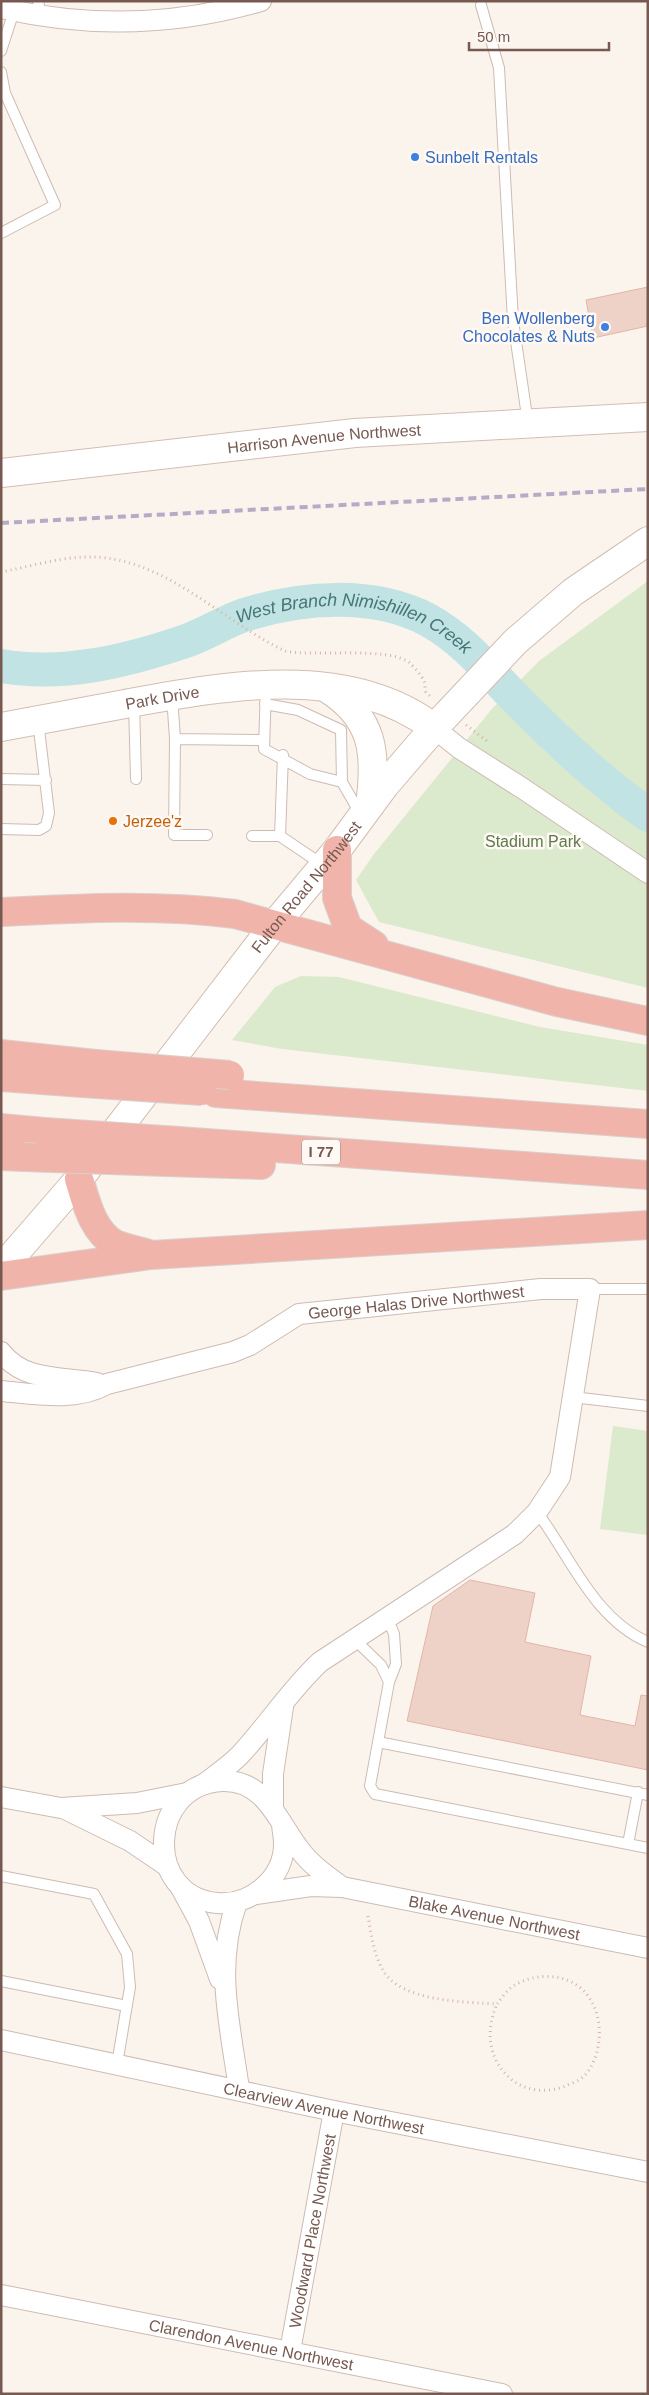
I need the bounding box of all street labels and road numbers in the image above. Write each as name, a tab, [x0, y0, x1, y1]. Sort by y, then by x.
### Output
street label: Harrison Avenue Northwest	[226, 421, 422, 456]
street label: Park Drive	[124, 683, 200, 713]
street label: Fulton Road Northwest	[248, 818, 365, 956]
road number: I 77	[302, 1140, 340, 1164]
street label: George Halas Drive Northwest	[307, 1283, 525, 1322]
street label: Blake Avenue Northwest	[407, 1893, 582, 1943]
street label: Clearview Avenue Northwest	[222, 2080, 426, 2137]
street label: Woodward Place Northwest	[286, 2132, 339, 2330]
street label: Clarendon Avenue Northwest	[147, 2316, 355, 2374]

